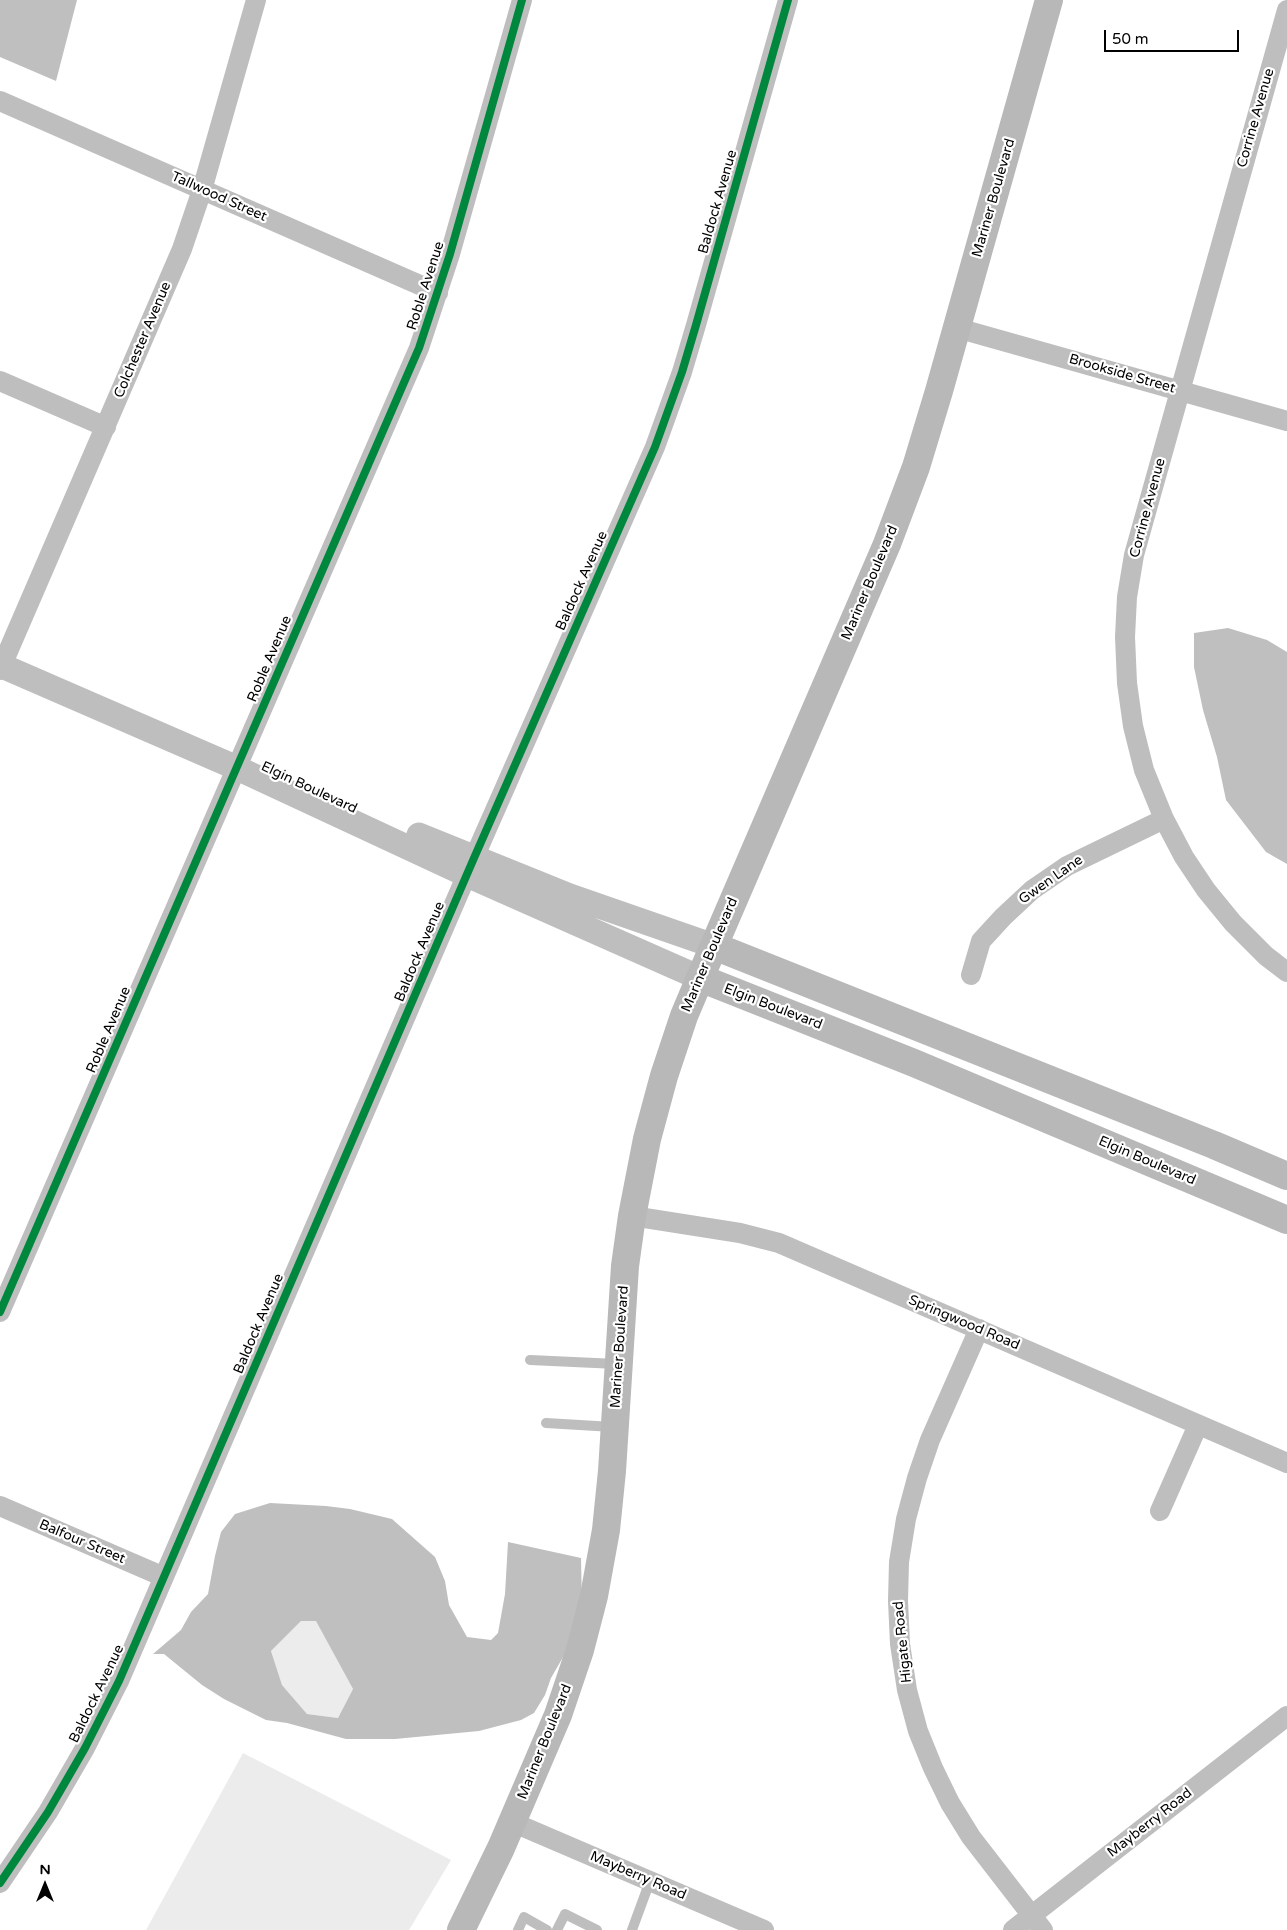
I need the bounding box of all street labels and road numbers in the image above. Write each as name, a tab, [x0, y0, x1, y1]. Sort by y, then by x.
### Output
street label: Corrine Avenue	[1234, 66, 1278, 170]
street label: Mariner Boulevard	[969, 137, 1019, 259]
street label: Baldock Avenue	[695, 148, 741, 256]
street label: Tallwood Street	[169, 168, 269, 226]
street label: Roble Avenue	[404, 239, 448, 333]
street label: Colchester Avenue	[111, 279, 175, 401]
street label: Brookside Street	[1067, 351, 1177, 397]
street label: Corrine Avenue	[1127, 456, 1169, 560]
street label: Mariner Boulevard	[838, 523, 902, 643]
street label: Baldock Avenue	[553, 529, 611, 633]
street label: Roble Avenue	[244, 613, 296, 705]
street label: Elgin Boulevard	[258, 758, 360, 818]
street label: Gwen Lane	[1016, 852, 1086, 908]
street label: Mariner Boulevard	[678, 895, 742, 1015]
street label: Baldock Avenue	[391, 899, 449, 1005]
street label: Elgin Boulevard	[721, 981, 825, 1033]
street label: Roble Avenue	[83, 984, 135, 1076]
street label: Elgin Boulevard	[1096, 1133, 1198, 1189]
street label: Baldock Avenue	[230, 1271, 288, 1377]
street label: Mariner Boulevard	[607, 1285, 633, 1409]
street label: Springwood Road	[906, 1292, 1022, 1354]
street label: Balfour Street	[36, 1516, 128, 1568]
street label: Higate Road	[890, 1600, 916, 1684]
street label: Baldock Avenue	[66, 1642, 128, 1746]
street label: Mariner Boulevard	[514, 1682, 576, 1802]
street label: Mayberry Road	[1104, 1785, 1196, 1861]
street label: Mayberry Road	[587, 1848, 689, 1904]

